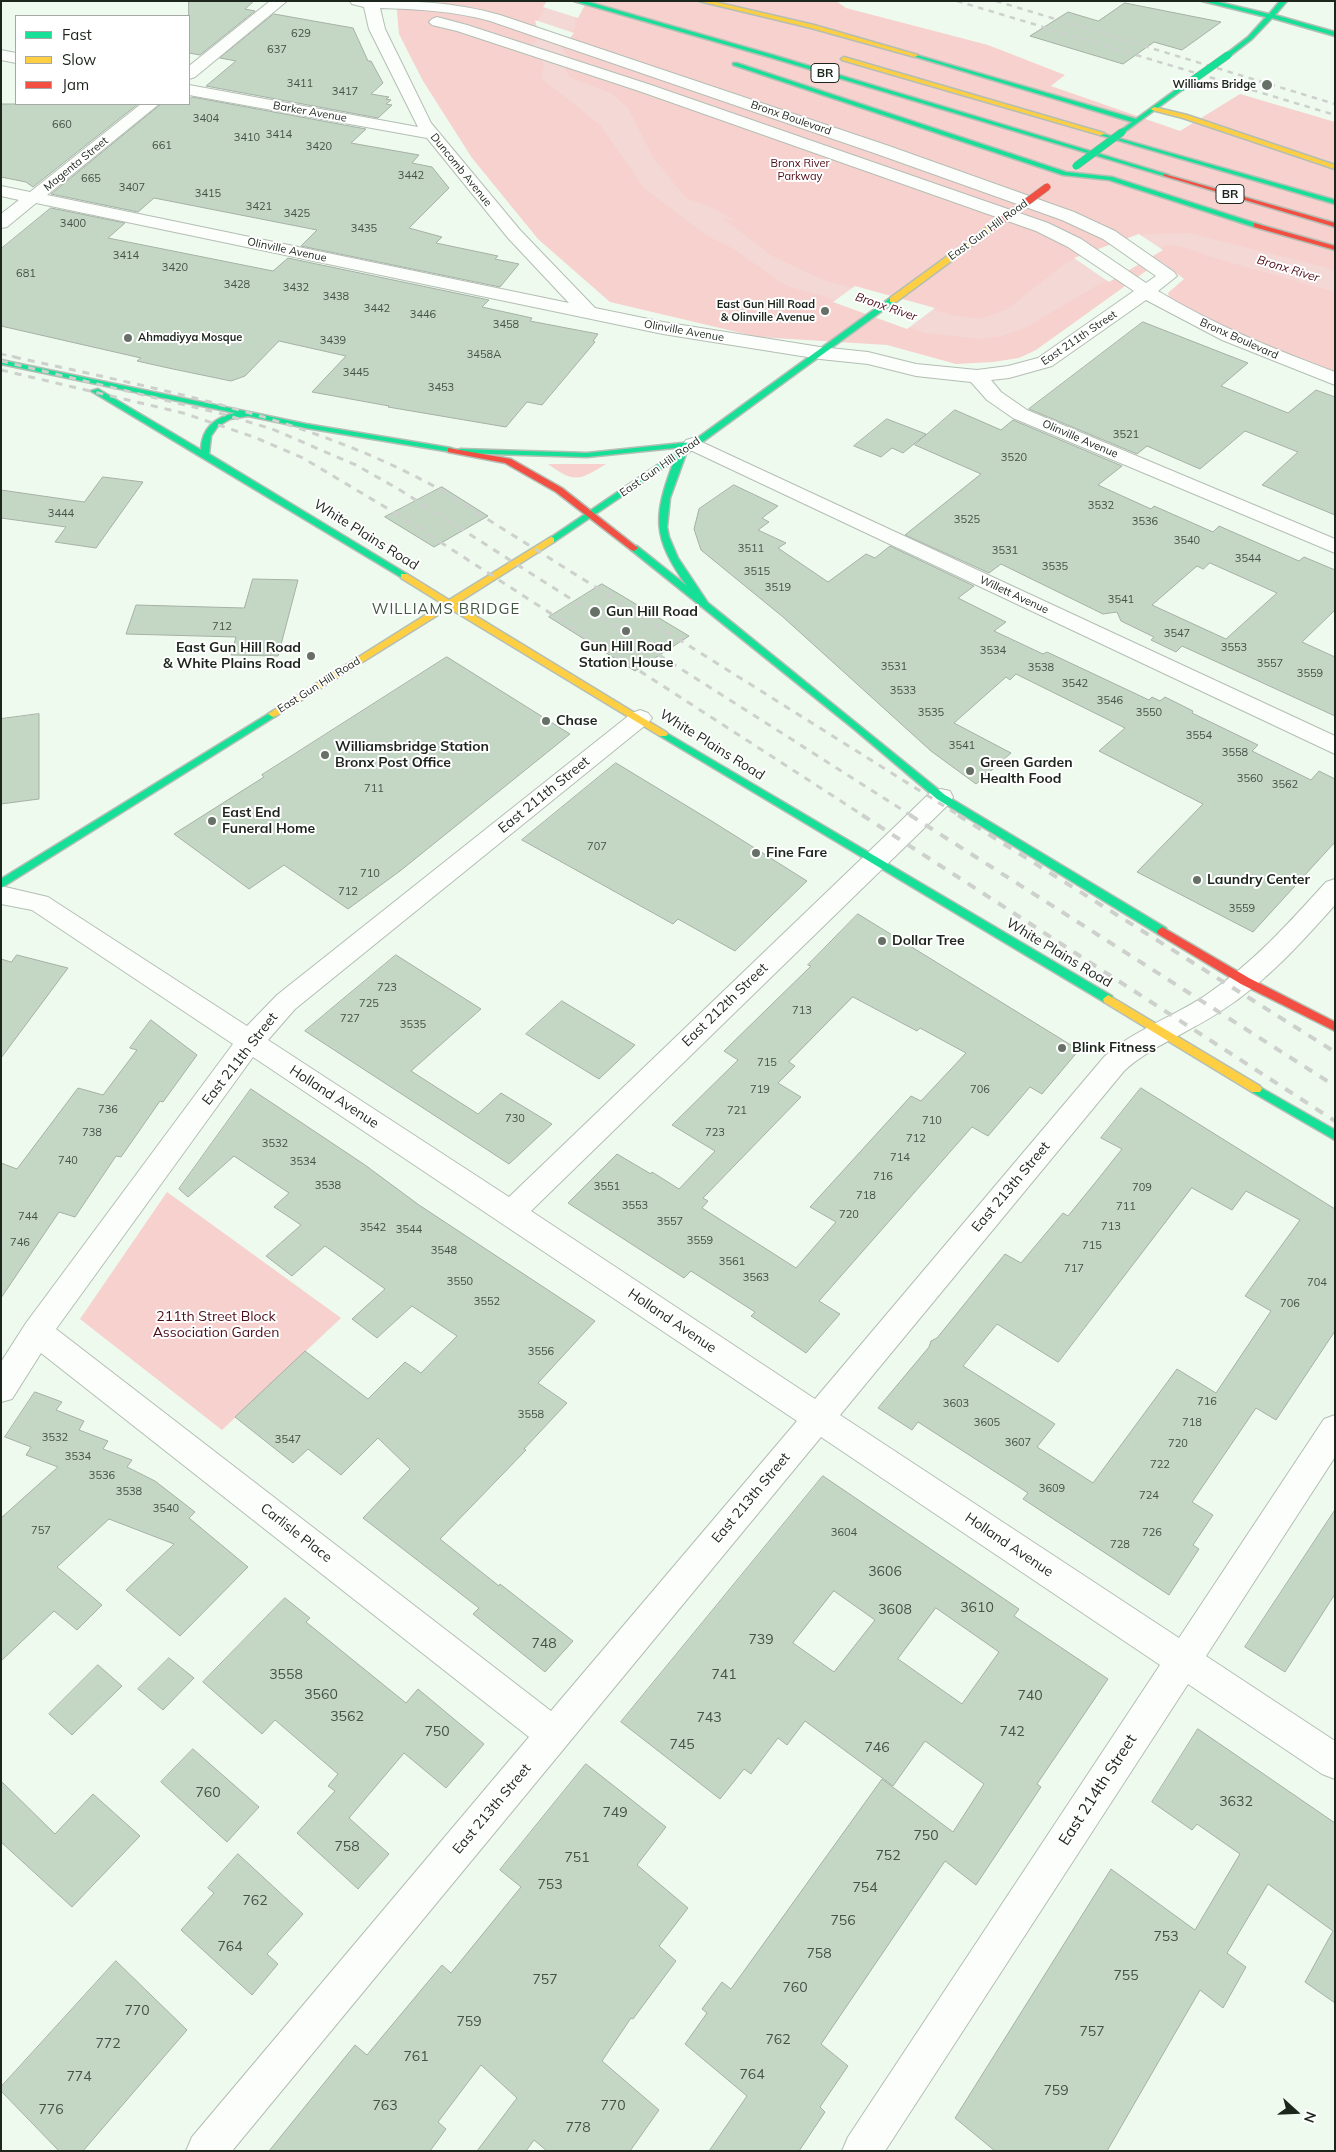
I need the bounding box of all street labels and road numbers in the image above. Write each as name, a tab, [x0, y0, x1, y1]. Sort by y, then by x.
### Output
road number: BR	[811, 64, 839, 82]
street label: Bronx Boulevard	[749, 98, 833, 138]
street label: Barker Avenue	[272, 99, 348, 125]
street label: Duncomb Avenue	[428, 131, 494, 209]
street label: Magenta Street	[41, 134, 111, 194]
road number: BR	[1216, 184, 1244, 203]
street label: East Gun Hill Road	[946, 197, 1030, 263]
street label: Olinville Avenue	[246, 235, 328, 265]
street label: East 211th Street	[1039, 308, 1119, 368]
street label: Bronx Boulevard	[1198, 316, 1280, 362]
street label: Olinville Avenue	[643, 317, 725, 345]
street label: Olinville Avenue	[1040, 417, 1120, 461]
street label: East Gun Hill Road	[617, 434, 703, 500]
street label: White Plains Road	[310, 496, 422, 574]
street label: Willett Avenue	[977, 573, 1051, 617]
street label: East Gun Hill Road	[275, 654, 363, 716]
street label: White Plains Road	[656, 706, 768, 784]
street label: East 211th Street	[495, 753, 593, 837]
street label: White Plains Road	[1003, 915, 1115, 991]
street label: East 212th Street	[679, 960, 771, 1050]
street label: East 211th Street	[199, 1009, 281, 1109]
street label: Holland Avenue	[286, 1062, 382, 1132]
street label: East 213th Street	[968, 1138, 1054, 1236]
street label: Holland Avenue	[625, 1285, 719, 1357]
street label: East 213th Street	[708, 1449, 794, 1547]
street label: Carlisle Place	[257, 1500, 335, 1566]
street label: Holland Avenue	[962, 1509, 1056, 1581]
street label: East 214th Street	[1055, 1731, 1141, 1849]
street label: East 213th Street	[449, 1760, 535, 1858]

